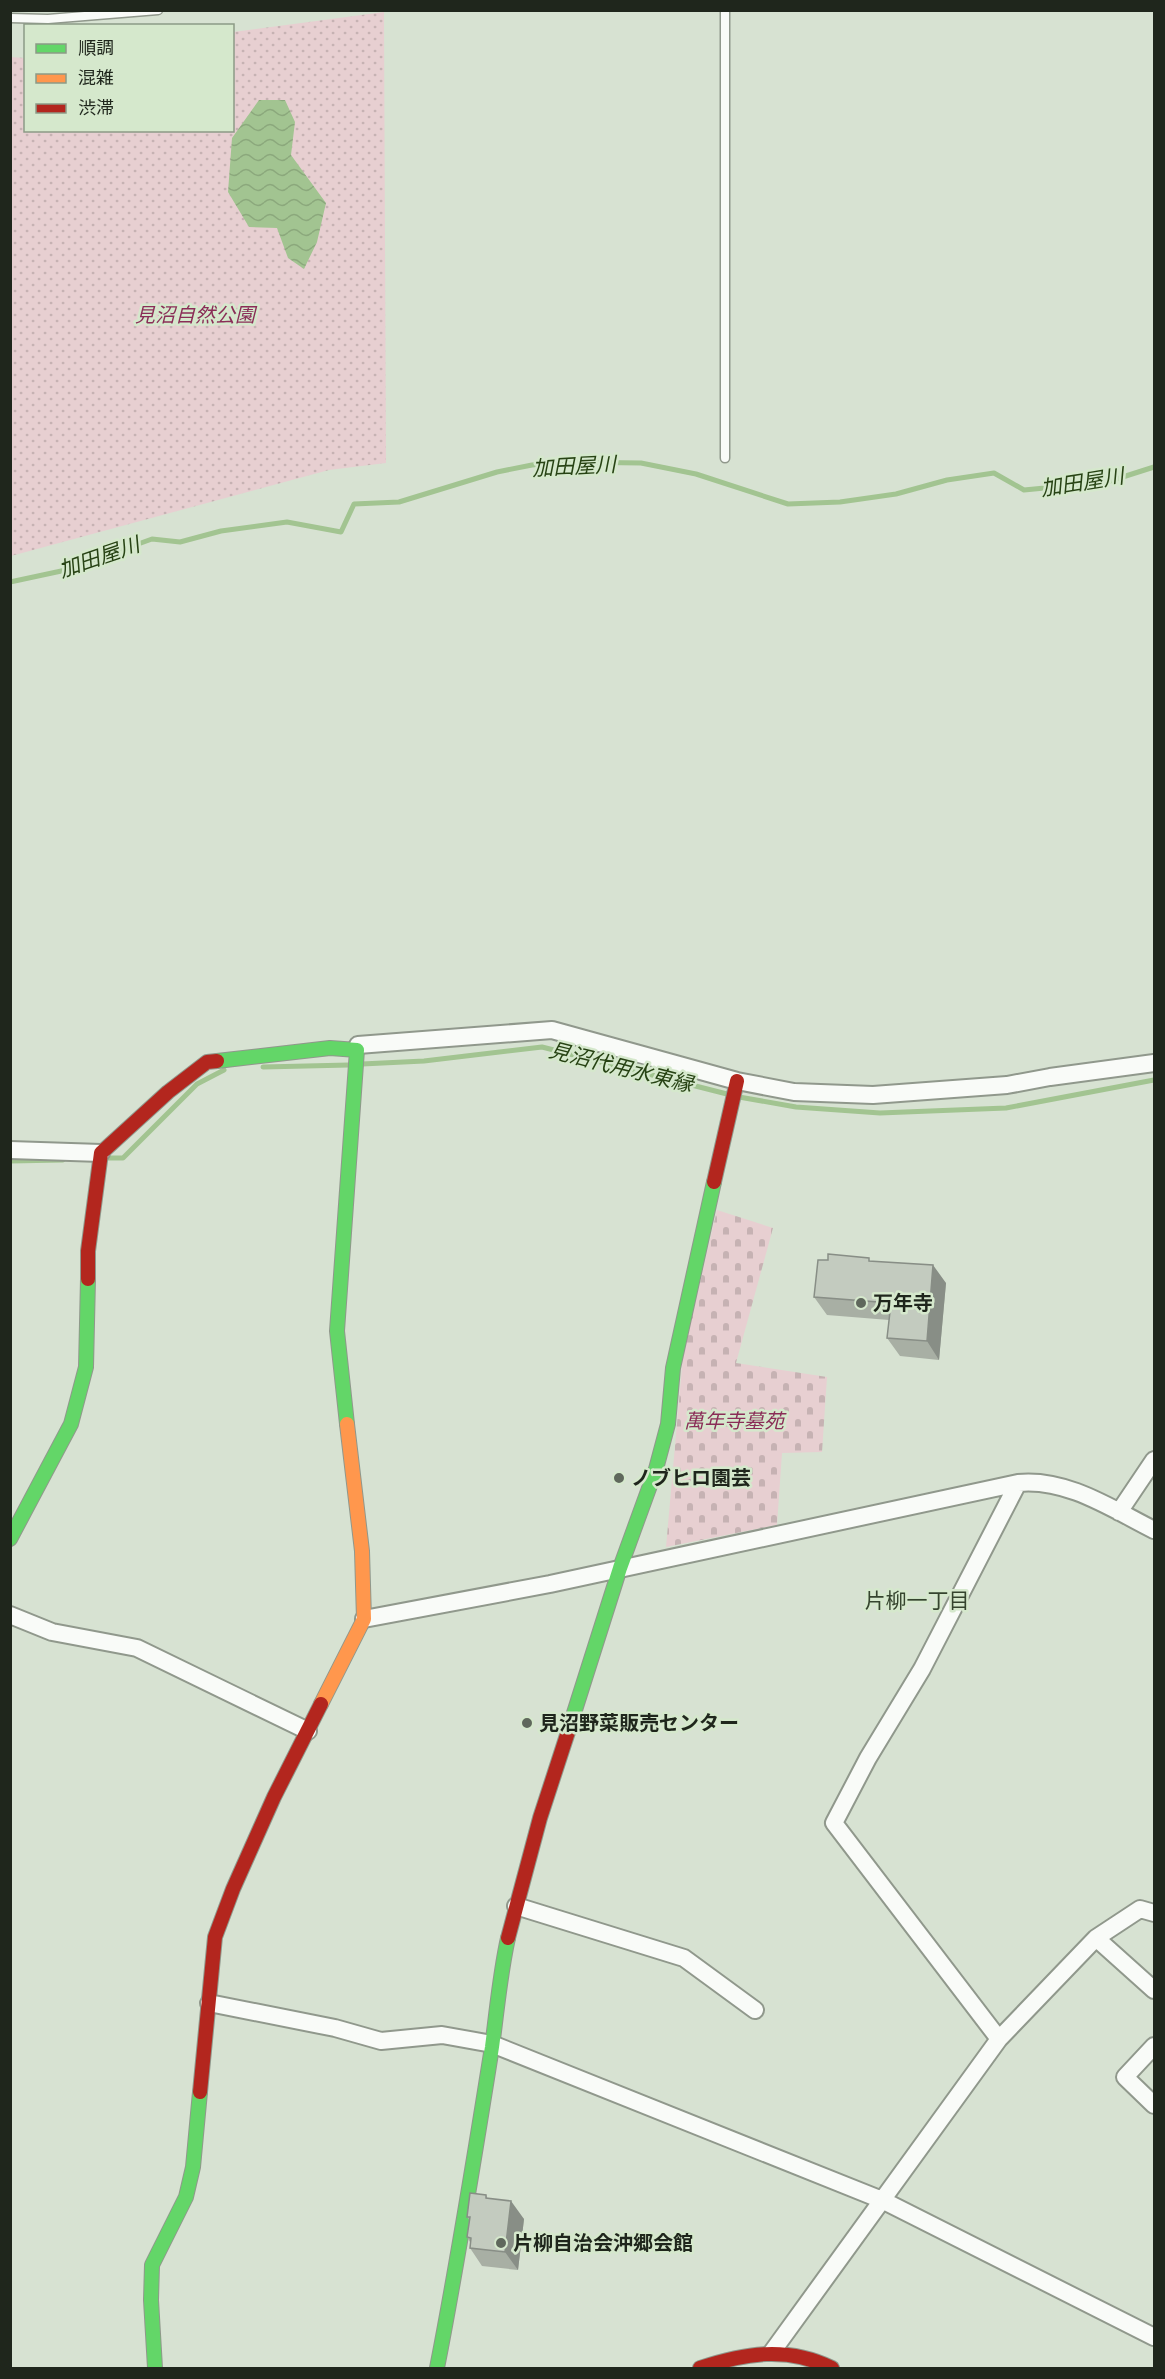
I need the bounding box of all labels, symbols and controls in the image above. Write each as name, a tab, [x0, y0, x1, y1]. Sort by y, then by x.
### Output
legend	[24, 24, 234, 132]
text: 順調	[78, 37, 114, 59]
text: 混雑	[78, 67, 114, 89]
text: 渋滞	[78, 97, 114, 119]
park label: 見沼自然公園	[135, 303, 258, 327]
water label: 加田屋川	[531, 451, 619, 481]
water label: 加田屋川	[1039, 463, 1127, 501]
water label: 加田屋川	[55, 531, 145, 582]
water label: 見沼代用水東縁	[547, 1037, 697, 1097]
place label: 万年寺	[873, 1291, 933, 1315]
marker: 万年寺	[854, 1296, 868, 1310]
park label: 萬年寺墓苑	[684, 1409, 787, 1433]
place label: ノブヒロ園芸	[631, 1466, 751, 1490]
marker: ノブヒロ園芸	[612, 1471, 626, 1485]
district label: 片柳一丁目	[865, 1588, 970, 1613]
place label: 見沼野菜販売センター	[539, 1711, 739, 1735]
marker: 見沼野菜販売センター	[520, 1716, 534, 1730]
place label: 片柳自治会沖郷会館	[513, 2231, 693, 2255]
marker: 片柳自治会沖郷会館	[494, 2236, 508, 2250]

